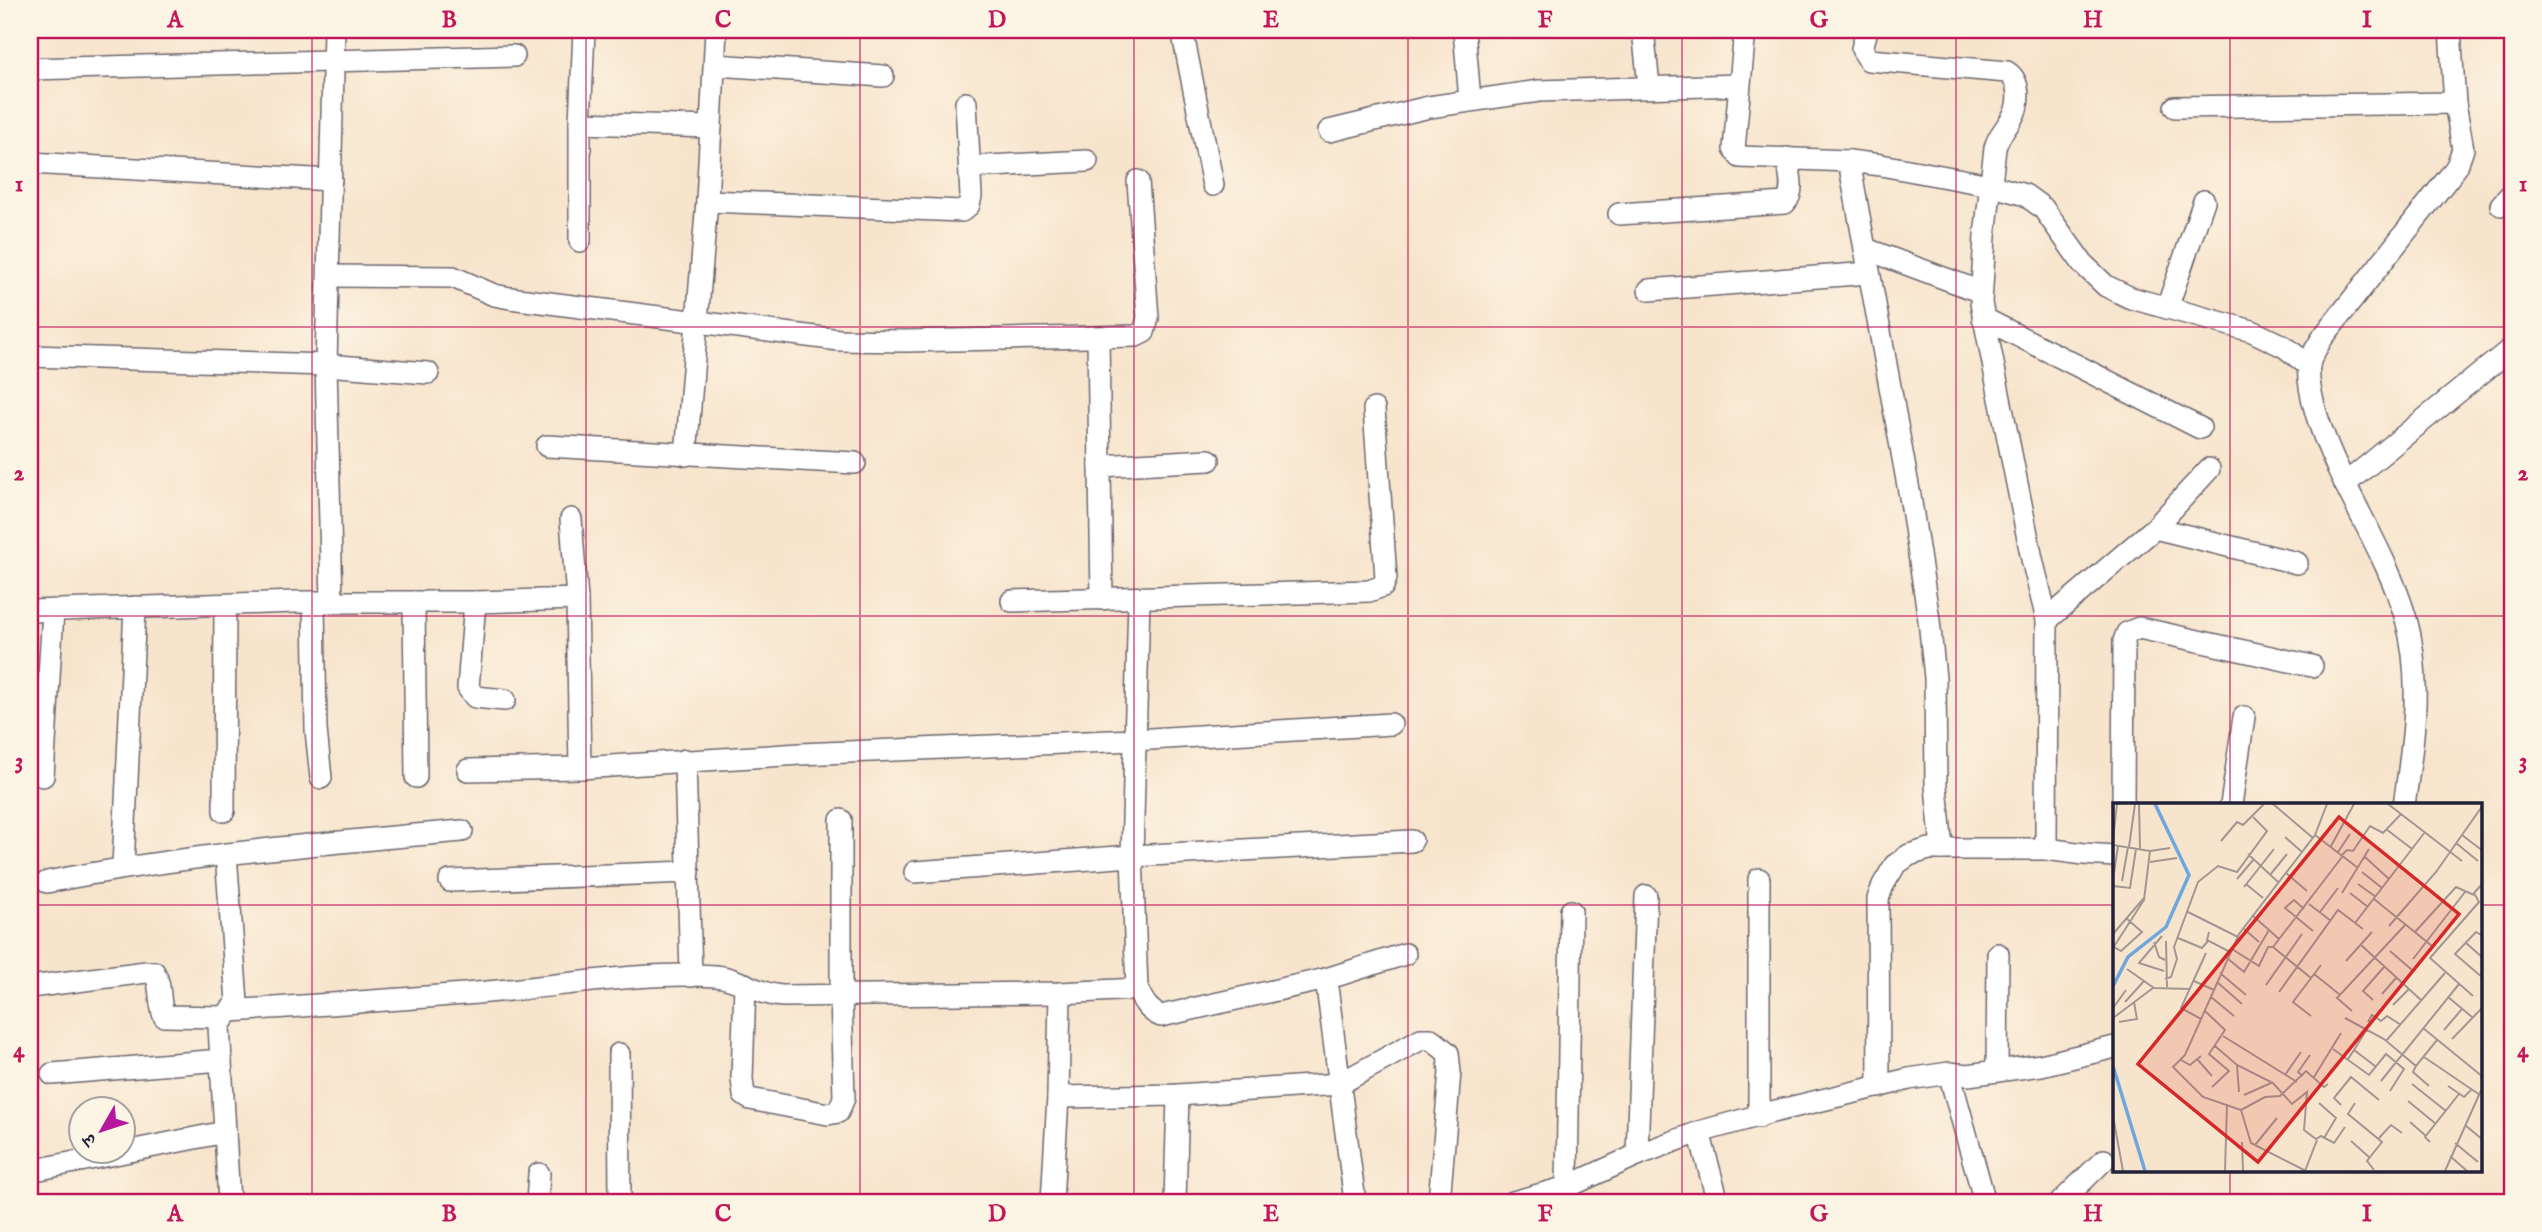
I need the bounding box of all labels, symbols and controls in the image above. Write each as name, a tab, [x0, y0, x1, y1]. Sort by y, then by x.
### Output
text: A	[166, 6, 184, 35]
text: B	[441, 6, 457, 35]
text: C	[715, 6, 732, 35]
text: D	[988, 6, 1006, 35]
text: E	[1263, 6, 1279, 35]
text: F	[1538, 6, 1553, 35]
text: G	[1810, 6, 1829, 35]
text: H	[2083, 6, 2103, 35]
text: I	[2362, 6, 2372, 35]
text: 1	[15, 170, 23, 199]
text: 1	[2519, 170, 2527, 199]
text: 2	[14, 459, 25, 488]
text: 2	[2518, 459, 2529, 488]
text: 3	[15, 747, 23, 776]
text: 3	[2519, 747, 2527, 776]
inset map	[2113, 803, 2482, 1172]
text: 4	[13, 1036, 25, 1065]
text: 4	[2517, 1036, 2529, 1065]
north arrow	[66, 1096, 136, 1166]
text: उ	[77, 1127, 104, 1152]
text: A	[166, 1200, 184, 1229]
text: B	[441, 1200, 457, 1229]
text: C	[715, 1200, 732, 1229]
text: D	[988, 1200, 1006, 1229]
text: E	[1263, 1200, 1279, 1229]
text: F	[1538, 1200, 1553, 1229]
text: G	[1810, 1200, 1829, 1229]
text: H	[2083, 1200, 2103, 1229]
text: I	[2362, 1200, 2372, 1229]

